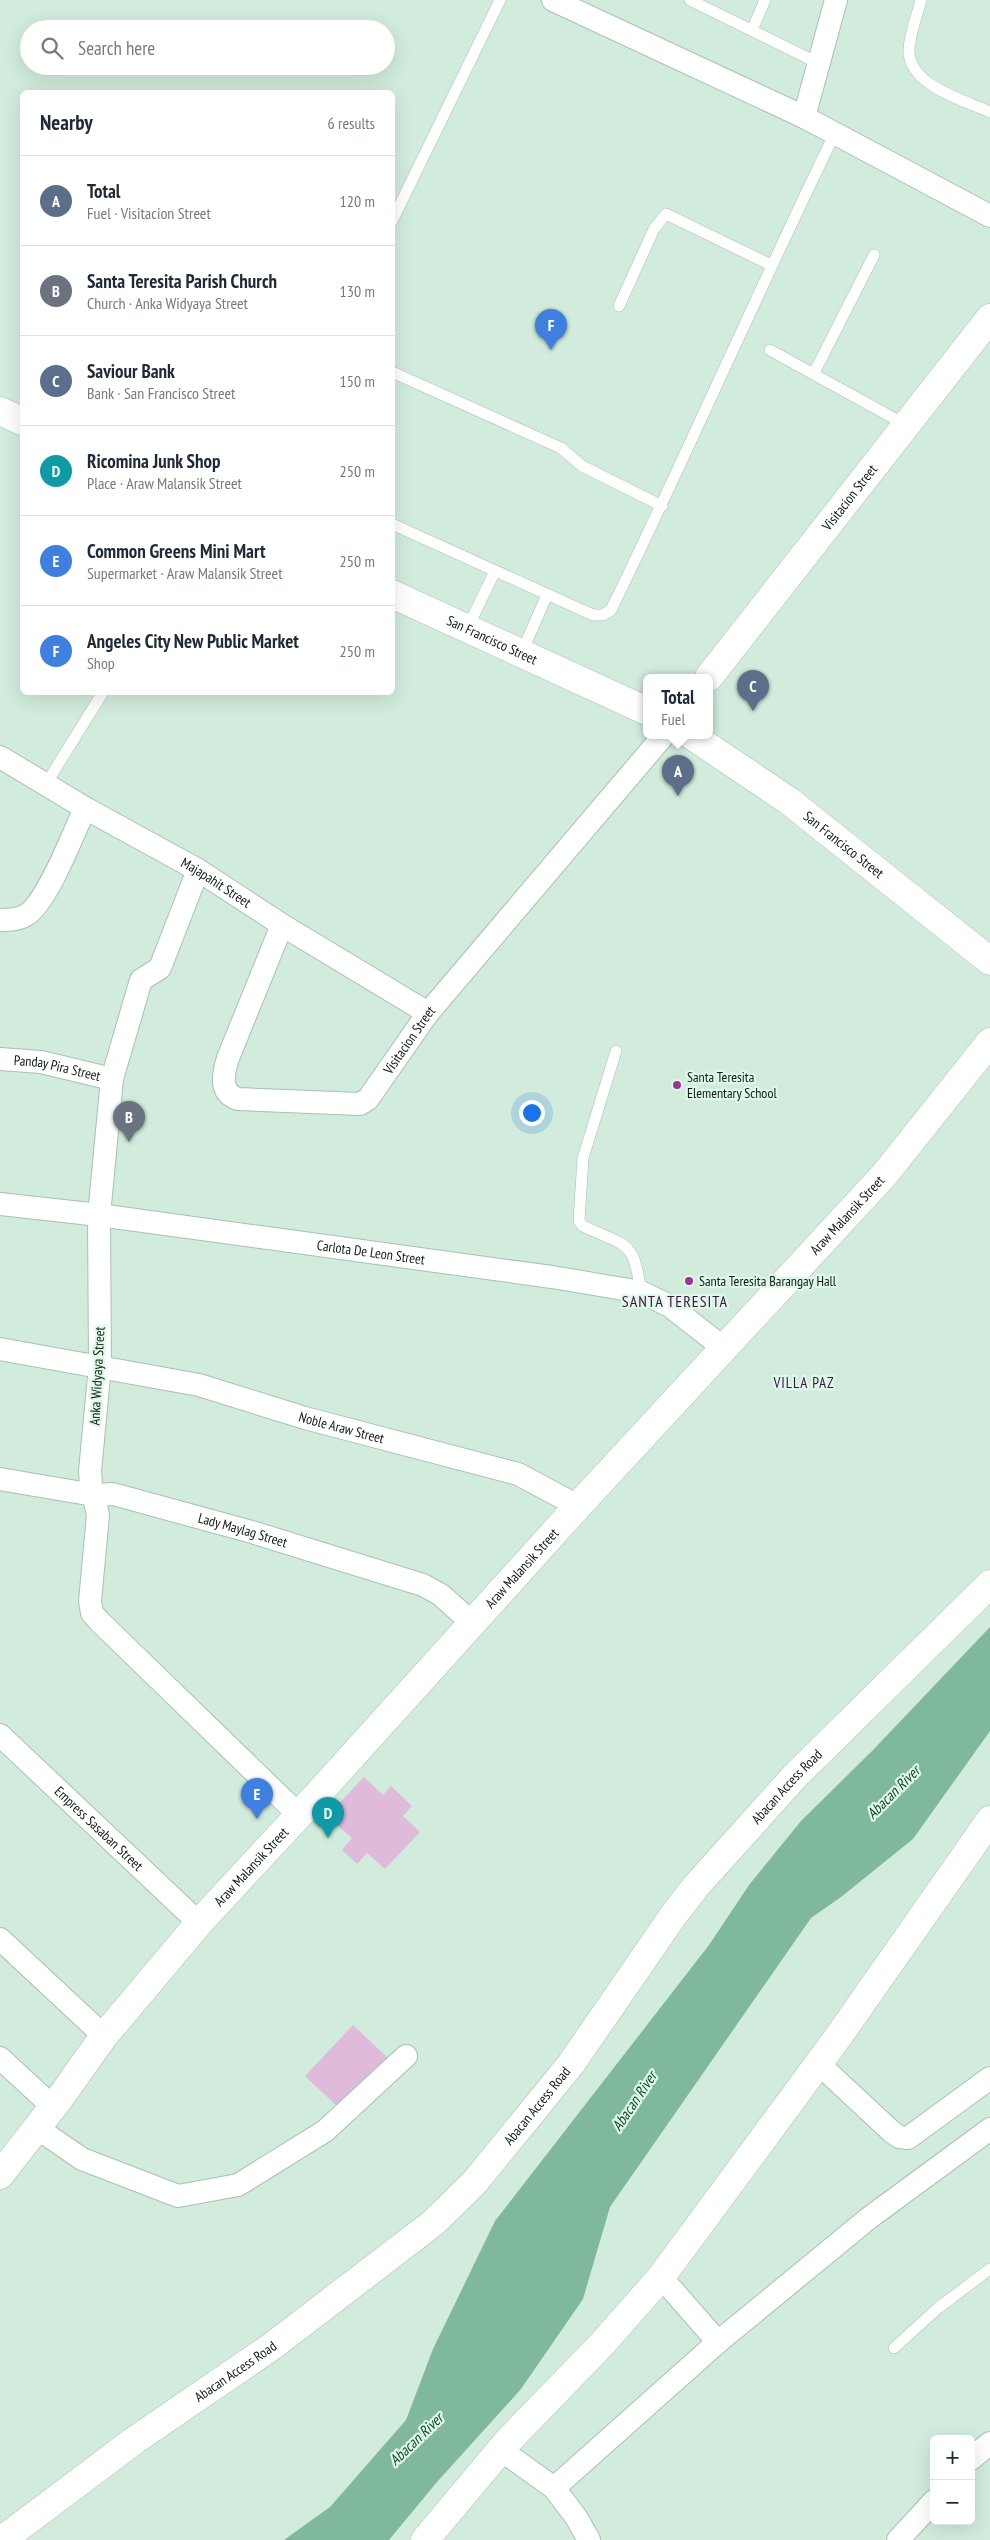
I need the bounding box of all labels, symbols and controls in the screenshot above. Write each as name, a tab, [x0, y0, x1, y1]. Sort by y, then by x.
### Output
search box	[20, 20, 395, 75]
icon: search	[38, 34, 66, 62]
text: Search here	[78, 36, 155, 60]
text: Nearby	[40, 109, 93, 136]
text: 6 results	[328, 113, 375, 133]
text: Total	[87, 179, 120, 203]
text: A	[52, 191, 60, 211]
text: 120 m	[340, 191, 375, 211]
text: Fuel · Visitacion Street	[87, 203, 211, 223]
text: Santa Teresita Parish Church	[87, 269, 277, 293]
text: B	[52, 281, 60, 301]
text: 130 m	[340, 281, 375, 301]
text: Church · Anka Widyaya Street	[87, 293, 248, 313]
pin: F	[535, 309, 567, 350]
text: Saviour Bank	[87, 359, 175, 383]
text: C	[52, 371, 60, 391]
text: 150 m	[340, 371, 375, 391]
text: Bank · San Francisco Street	[87, 383, 235, 403]
text: Ricomina Junk Shop	[87, 449, 220, 473]
text: D	[52, 461, 60, 481]
text: 250 m	[340, 461, 375, 481]
street label: Visitacion Street	[817, 461, 881, 535]
text: Place · Araw Malansik Street	[87, 473, 242, 493]
text: Common Greens Mini Mart	[87, 539, 266, 563]
text: E	[53, 551, 59, 571]
text: 250 m	[340, 551, 375, 571]
text: Supermarket · Araw Malansik Street	[87, 563, 283, 583]
street label: San Francisco Street	[444, 611, 540, 668]
text: Angeles City New Public Market	[87, 629, 299, 653]
text: F	[53, 641, 59, 661]
text: 250 m	[340, 641, 375, 661]
text: Shop	[87, 653, 115, 673]
pin: C	[737, 670, 769, 711]
popup	[643, 674, 713, 739]
text: Total	[661, 685, 695, 709]
text: Fuel	[661, 709, 685, 729]
pin: A	[662, 755, 694, 796]
street label: San Francisco Street	[800, 807, 888, 882]
street label: Majapahit Street	[178, 853, 255, 912]
street label: Visitacion Street	[379, 1002, 439, 1078]
street label: Panday Pira Street	[13, 1051, 102, 1085]
place label: Santa Teresita Elementary School	[687, 1068, 777, 1102]
marker: Santa Teresita Elementary School	[671, 1079, 683, 1091]
your location	[519, 1100, 545, 1126]
pin: B	[113, 1101, 145, 1142]
street label: Araw Malansik Street	[806, 1172, 888, 1258]
street label: Carlota De Leon Street	[316, 1236, 426, 1269]
place label: Santa Teresita Barangay Hall	[699, 1272, 837, 1290]
marker: Santa Teresita Barangay Hall	[683, 1275, 695, 1287]
district label: SANTA TERESITA	[622, 1291, 728, 1311]
street label: Anka Widyaya Street	[85, 1326, 109, 1426]
district label: VILLA PAZ	[772, 1373, 835, 1392]
street label: Noble Araw Street	[297, 1408, 386, 1447]
street label: Lady Maylag Street	[196, 1509, 290, 1551]
street label: Araw Malansik Street	[481, 1524, 563, 1612]
street label: Abacan Access Road	[747, 1745, 826, 1828]
water label: Abacan River	[862, 1760, 925, 1823]
pin: E	[241, 1778, 273, 1819]
street label: Empress Sasaban Street	[51, 1782, 147, 1875]
pin: D	[312, 1797, 344, 1838]
street label: Araw Malansik Street	[210, 1823, 292, 1910]
street label: Abacan Access Road	[500, 2063, 574, 2149]
water label: Abacan River	[607, 2066, 662, 2134]
street label: Abacan Access Road	[191, 2337, 280, 2406]
water label: Abacan River	[385, 2407, 448, 2469]
map controls	[930, 2435, 975, 2525]
button: +	[930, 2435, 975, 2480]
button: −	[930, 2480, 975, 2525]

